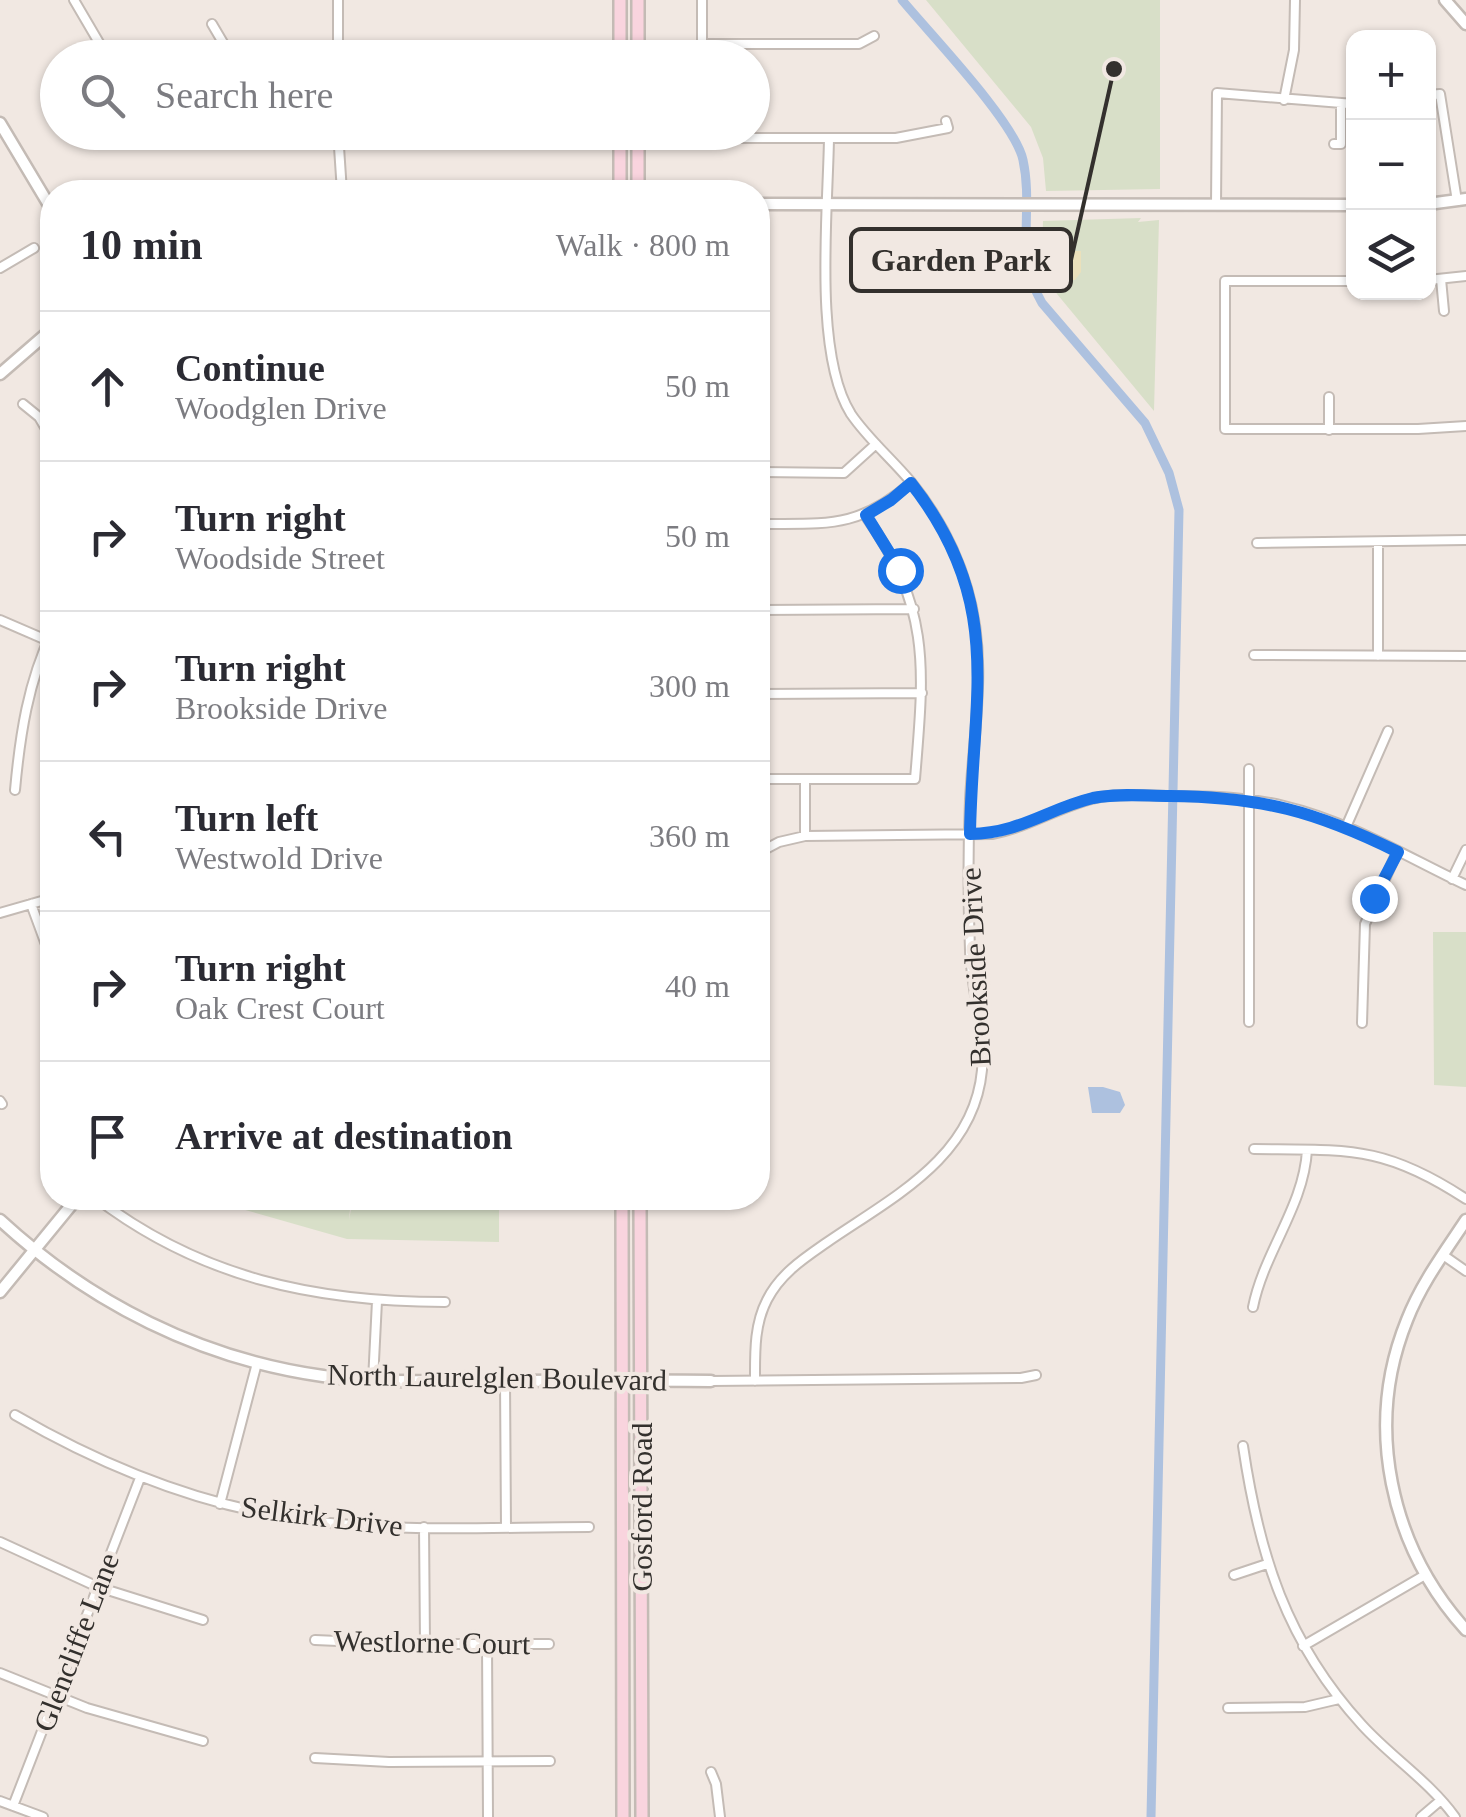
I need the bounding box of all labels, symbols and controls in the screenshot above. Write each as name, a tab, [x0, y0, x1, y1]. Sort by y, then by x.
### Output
map controls	[1346, 30, 1436, 300]
button: +	[1346, 30, 1436, 120]
search box	[40, 40, 770, 150]
icon: search	[75, 68, 130, 123]
text: Search here	[155, 74, 333, 116]
button: −	[1346, 120, 1436, 210]
button: layers	[1346, 210, 1436, 300]
text: 10 min	[80, 222, 203, 268]
text: Walk · 800 m	[556, 227, 730, 263]
callout: Garden Park	[851, 229, 1071, 291]
text: Garden Park	[871, 242, 1051, 278]
text: Continue	[175, 347, 325, 389]
icon: ahead	[80, 359, 135, 414]
text: 50 m	[665, 368, 730, 404]
text: Woodglen Drive	[175, 390, 387, 426]
text: Turn right	[175, 497, 346, 539]
icon: right	[80, 509, 135, 564]
text: 50 m	[665, 518, 730, 554]
text: Woodside Street	[175, 540, 385, 576]
route start	[878, 548, 924, 594]
text: Turn right	[175, 647, 346, 689]
icon: right	[80, 659, 135, 714]
text: 300 m	[649, 668, 730, 704]
text: Brookside Drive	[175, 690, 387, 726]
text: Turn left	[175, 797, 318, 839]
icon: left	[80, 809, 135, 864]
text: 360 m	[649, 818, 730, 854]
text: Westwold Drive	[175, 840, 383, 876]
street label: Brookside Drive	[953, 867, 997, 1067]
route end	[1352, 876, 1398, 922]
text: Turn right	[175, 947, 346, 989]
icon: right	[80, 959, 135, 1014]
text: 40 m	[665, 968, 730, 1004]
text: Oak Crest Court	[175, 990, 385, 1026]
icon: arrive	[80, 1109, 135, 1164]
text: Arrive at destination	[175, 1115, 513, 1157]
street label: North Laurelglen Boulevard	[327, 1358, 667, 1396]
street label: Gosford Road	[625, 1422, 658, 1592]
street label: Selkirk Drive	[239, 1490, 405, 1542]
street label: Glencliffe Lane	[27, 1548, 125, 1736]
street label: Westlorne Court	[333, 1624, 531, 1660]

